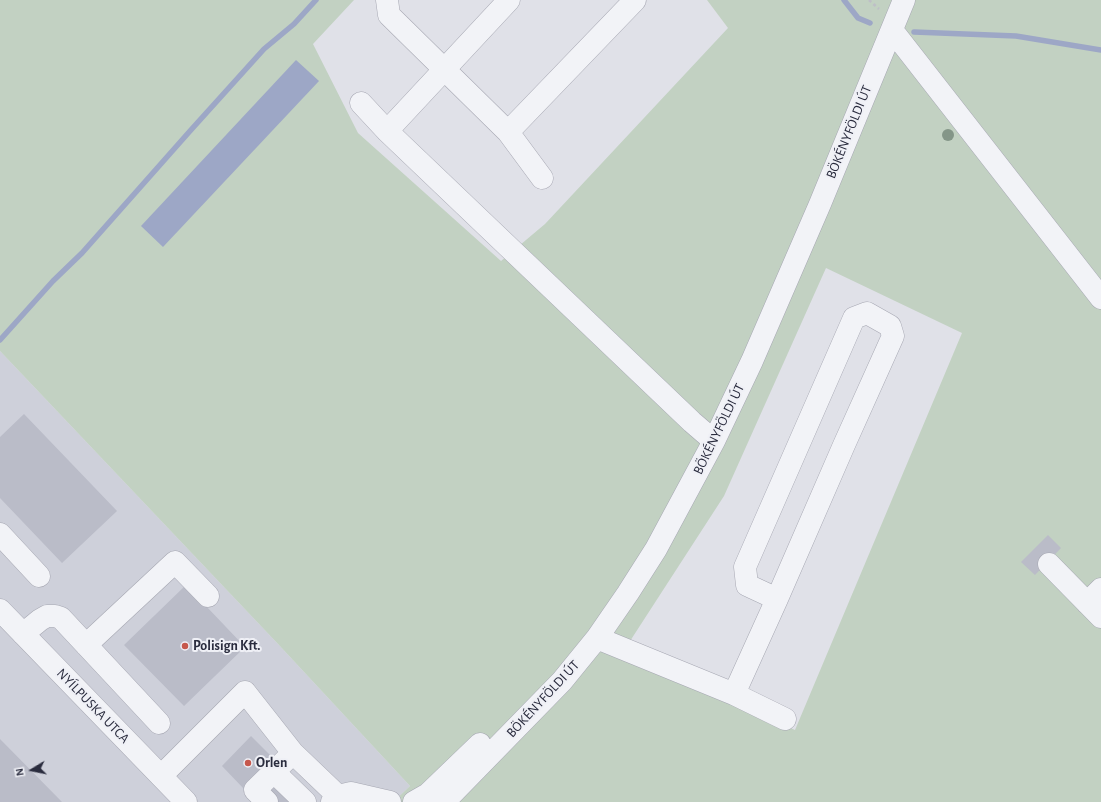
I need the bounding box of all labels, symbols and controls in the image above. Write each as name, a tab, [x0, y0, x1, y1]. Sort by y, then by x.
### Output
street label: BÖKÉNYFÖLDI ÚT	[823, 83, 875, 181]
street label: BÖKÉNYFÖLDI ÚT	[690, 381, 748, 477]
place label: Polisign Kft.	[193, 638, 261, 654]
marker: Polisign Kft.	[180, 641, 190, 651]
street label: BÖKÉNYFÖLDI ÚT	[503, 657, 583, 741]
street label: NYÍLPUSKA UTCA	[53, 665, 133, 747]
north arrow	[12, 750, 52, 790]
place label: Orlen	[256, 755, 287, 771]
marker: Orlen	[243, 758, 253, 768]
text: N	[14, 767, 26, 777]

